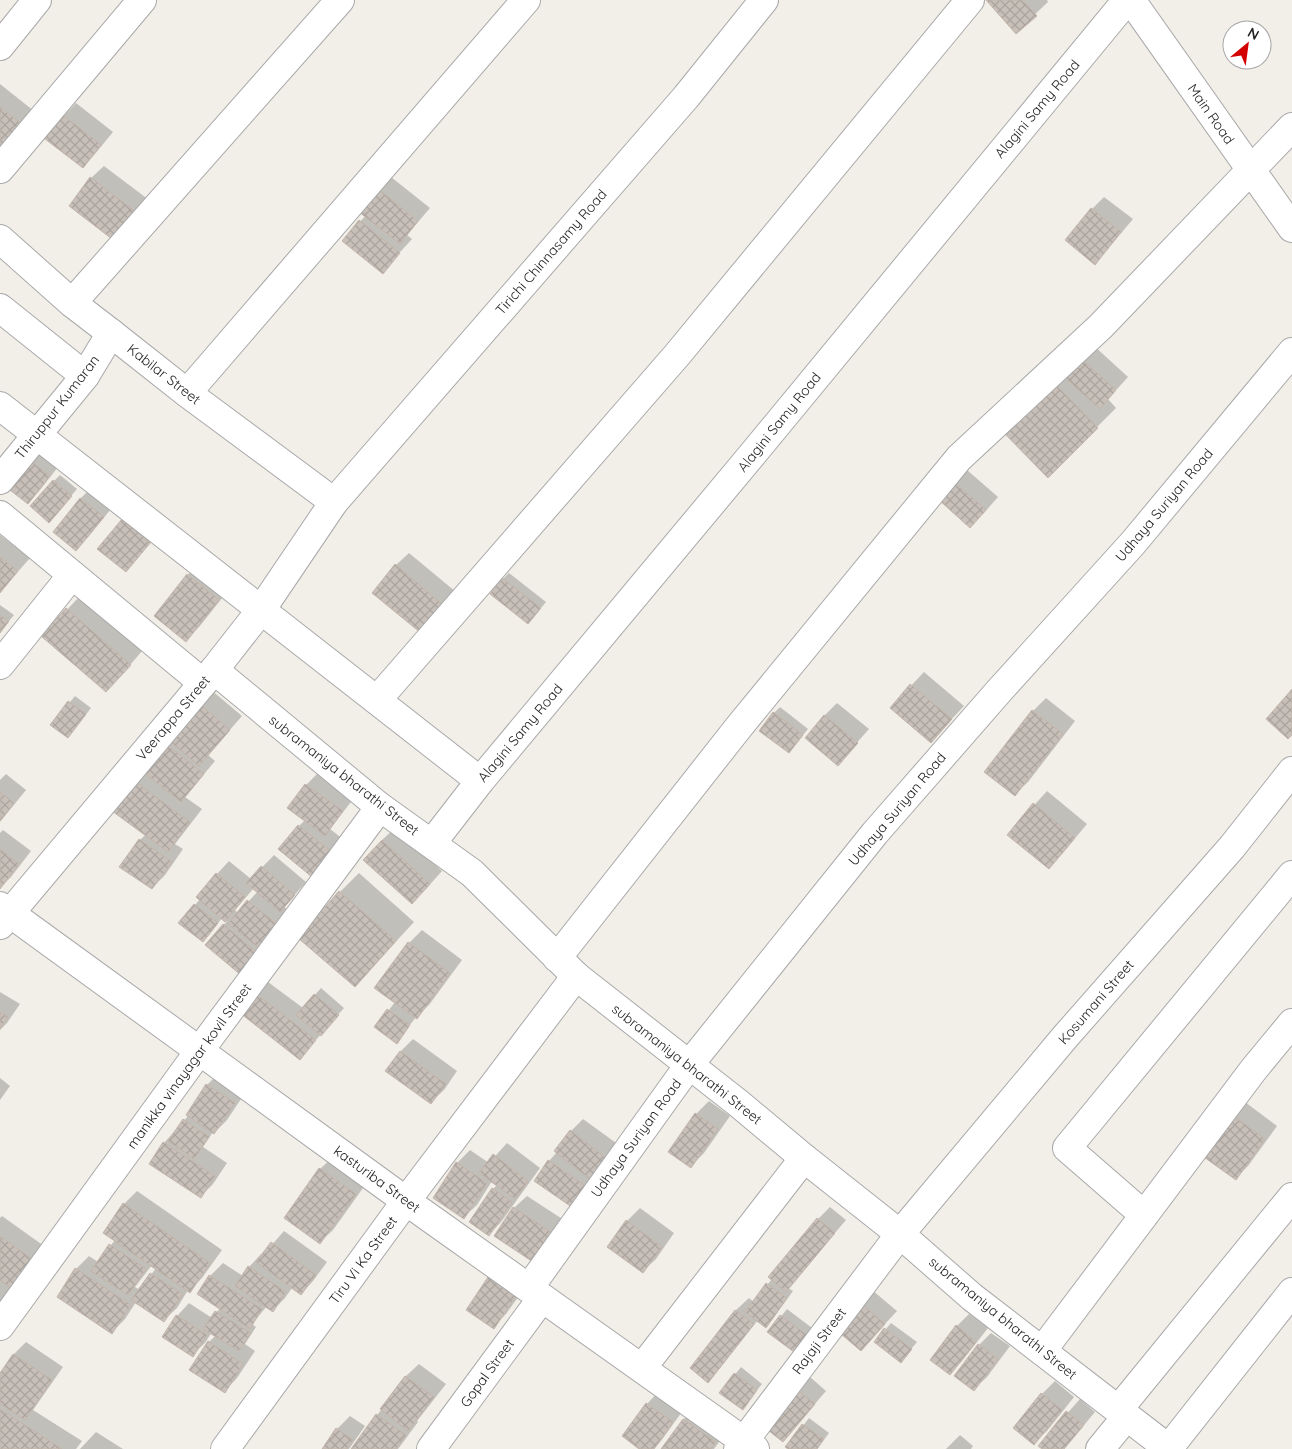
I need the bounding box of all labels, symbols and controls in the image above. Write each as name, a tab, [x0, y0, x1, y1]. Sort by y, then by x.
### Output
north arrow	[1222, 20, 1272, 70]
text: N	[1244, 23, 1262, 44]
street label: Alagini Samy Road	[991, 56, 1083, 162]
street label: Main Road	[1184, 80, 1238, 148]
street label: Tirichi Chinnasamy Road	[491, 185, 611, 319]
street label: Kabilar Street	[124, 340, 205, 409]
street label: Thiruppur Kumaran	[11, 351, 103, 463]
street label: Alagini Samy Road	[733, 369, 825, 475]
street label: Udhaya Suriyan Road	[1111, 445, 1217, 565]
street label: Veerappa Street	[132, 671, 214, 764]
street label: Alagini Samy Road	[474, 680, 566, 786]
street label: subramaniya bharathi Street	[265, 711, 423, 839]
street label: Udhaya Suriyan Road	[844, 749, 950, 869]
street label: Kosumani Street	[1054, 956, 1138, 1048]
street label: manikka vinayagar kovil Street	[123, 979, 255, 1152]
street label: subramaniya bharathi Street	[608, 1000, 766, 1128]
street label: Udhaya Suriyan Road	[587, 1075, 685, 1201]
street label: kasturiba Street	[330, 1142, 424, 1217]
street label: Tiru Vi Ka Street	[325, 1212, 401, 1308]
street label: subramaniya bharathi Street	[925, 1253, 1081, 1384]
street label: Rajaji Street	[788, 1304, 850, 1378]
street label: Gopal Street	[456, 1335, 518, 1411]

